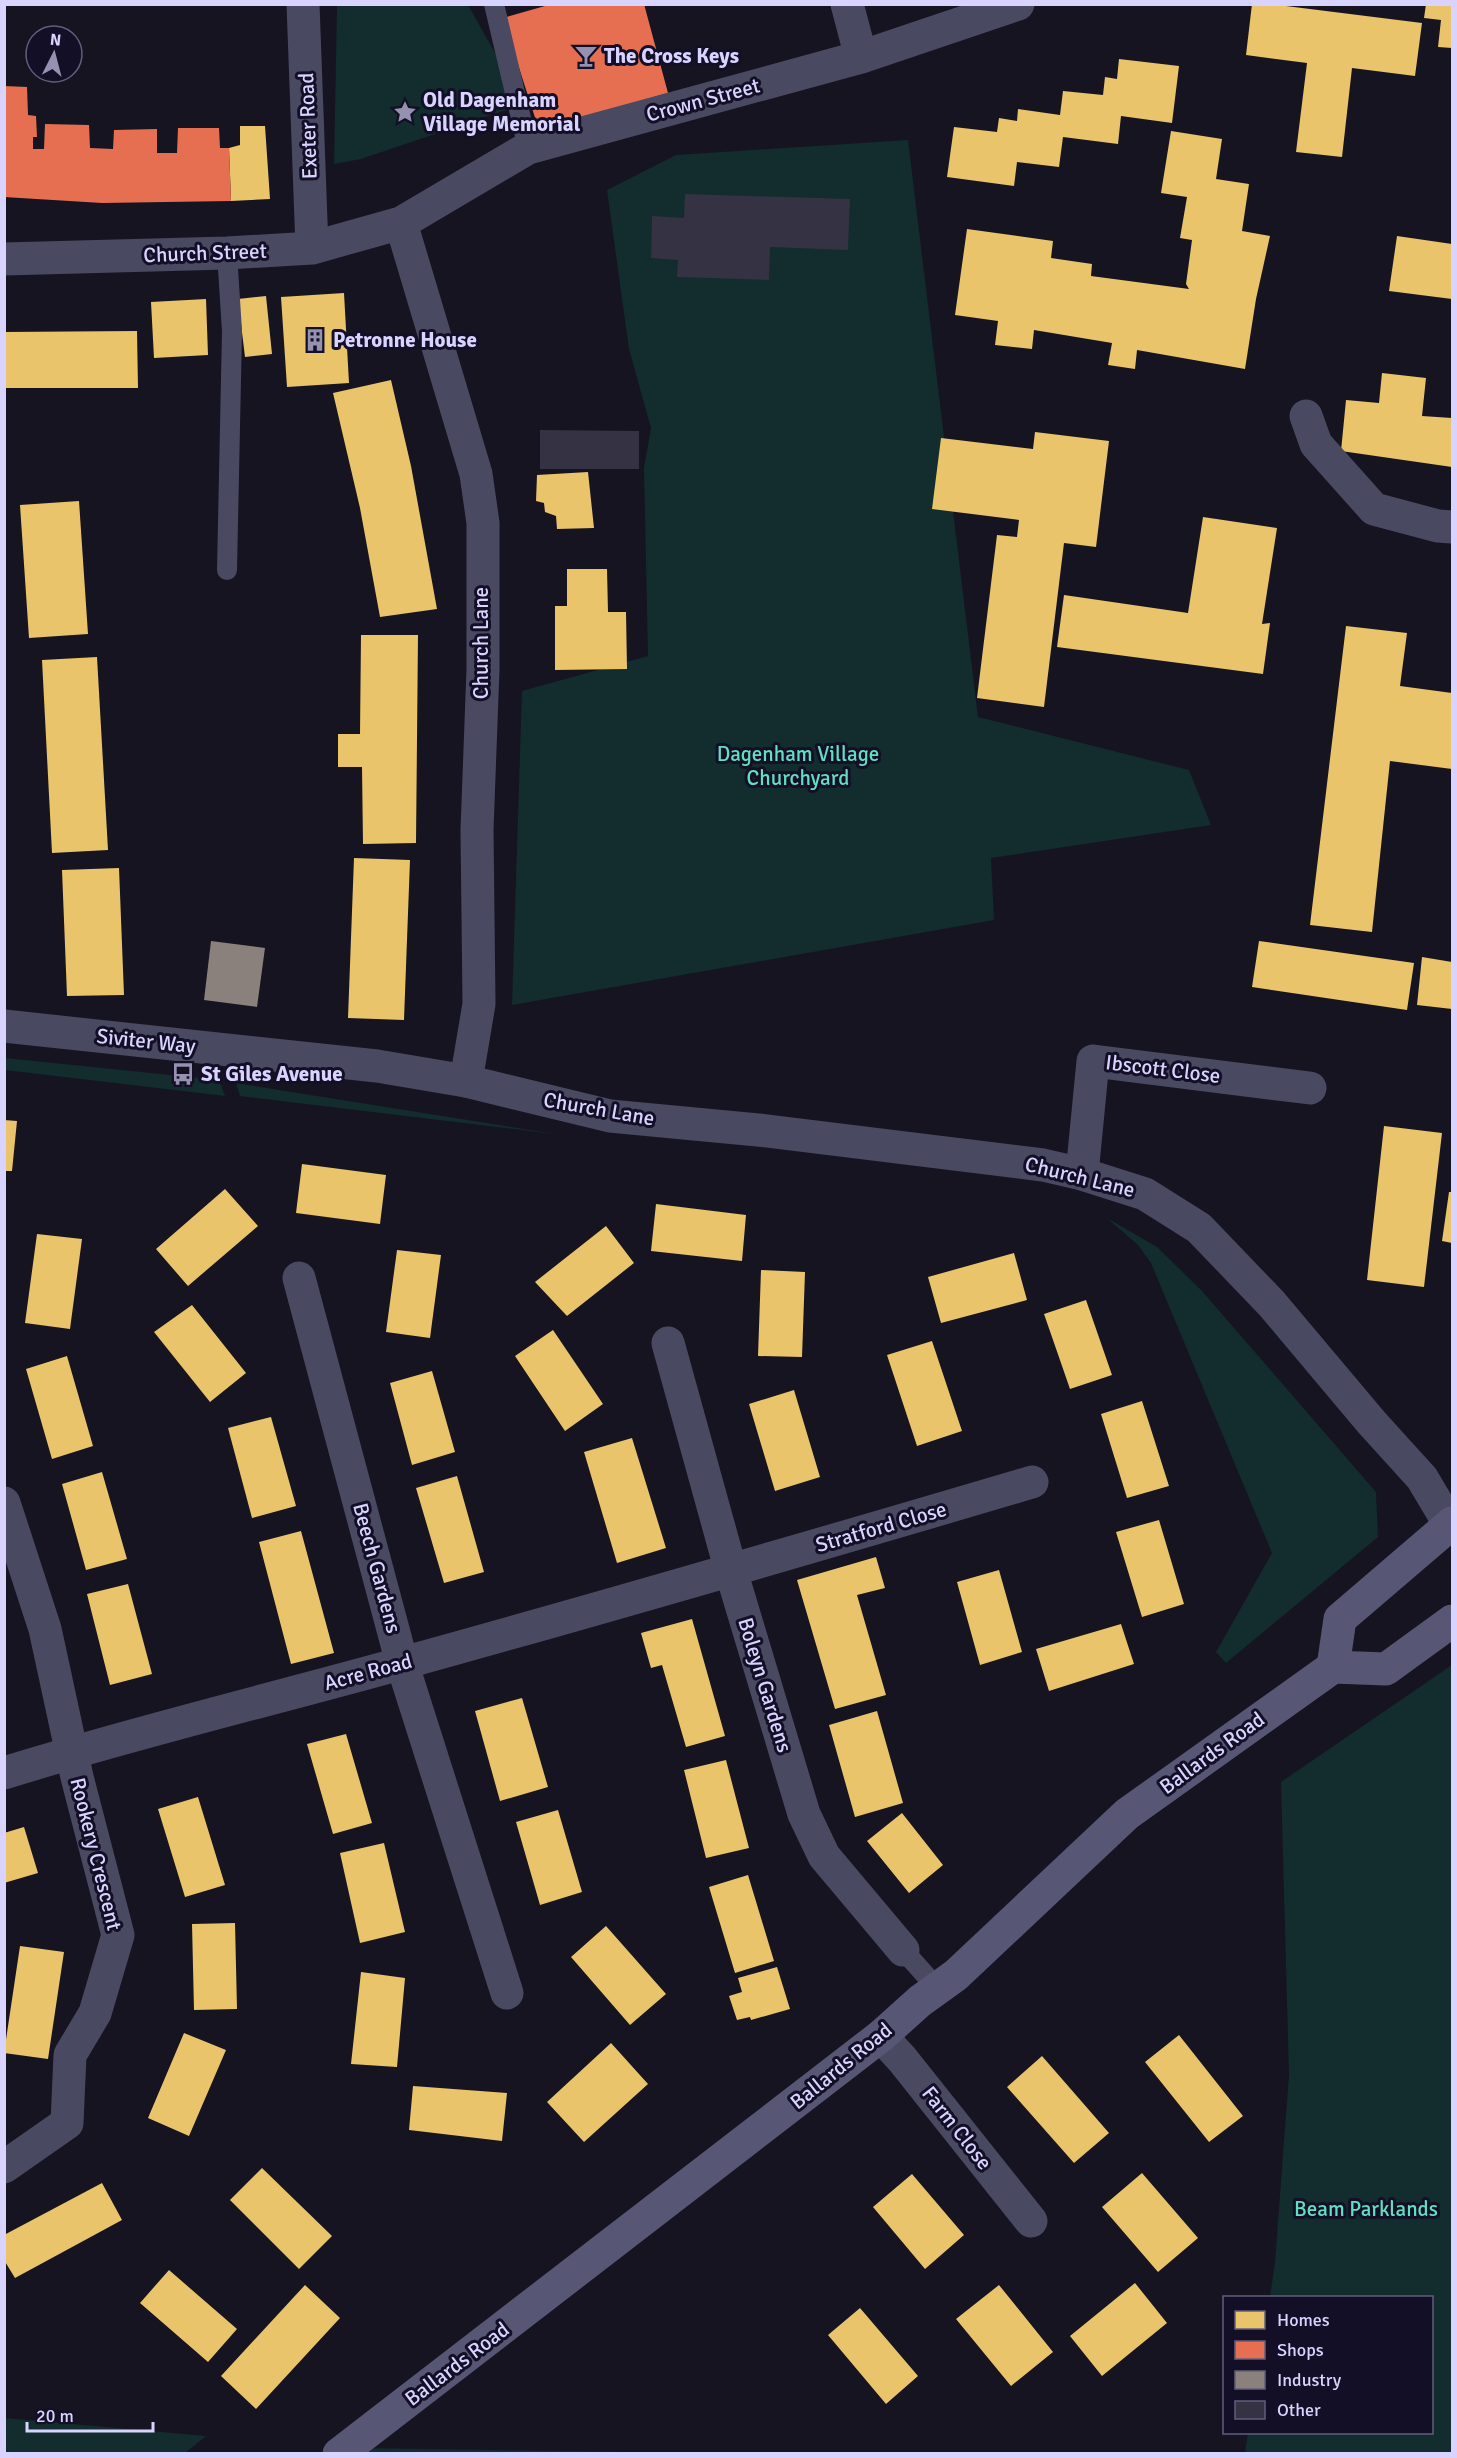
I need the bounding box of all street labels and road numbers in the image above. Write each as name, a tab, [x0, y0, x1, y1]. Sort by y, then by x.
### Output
street label: Exeter Road	[293, 72, 323, 180]
street label: Crown Street	[643, 72, 763, 128]
street label: Church Street	[143, 238, 267, 268]
street label: Church Lane	[468, 587, 494, 699]
street label: Siviter Way	[95, 1023, 197, 1059]
street label: Ibscott Close	[1104, 1049, 1222, 1089]
street label: Church Lane	[541, 1086, 657, 1132]
street label: Church Lane	[1022, 1151, 1138, 1203]
street label: Stratford Close	[813, 1496, 949, 1558]
street label: Beech Gardens	[347, 1500, 407, 1636]
street label: Boleyn Gardens	[732, 1614, 798, 1756]
street label: Acre Road	[321, 1648, 415, 1696]
street label: Ballards Road	[1154, 1706, 1270, 1800]
street label: Rookery Crescent	[64, 1775, 128, 1933]
street label: Ballards Road	[785, 2017, 897, 2115]
street label: Farm Close	[916, 2081, 998, 2175]
street label: Ballards Road	[400, 2316, 514, 2412]

